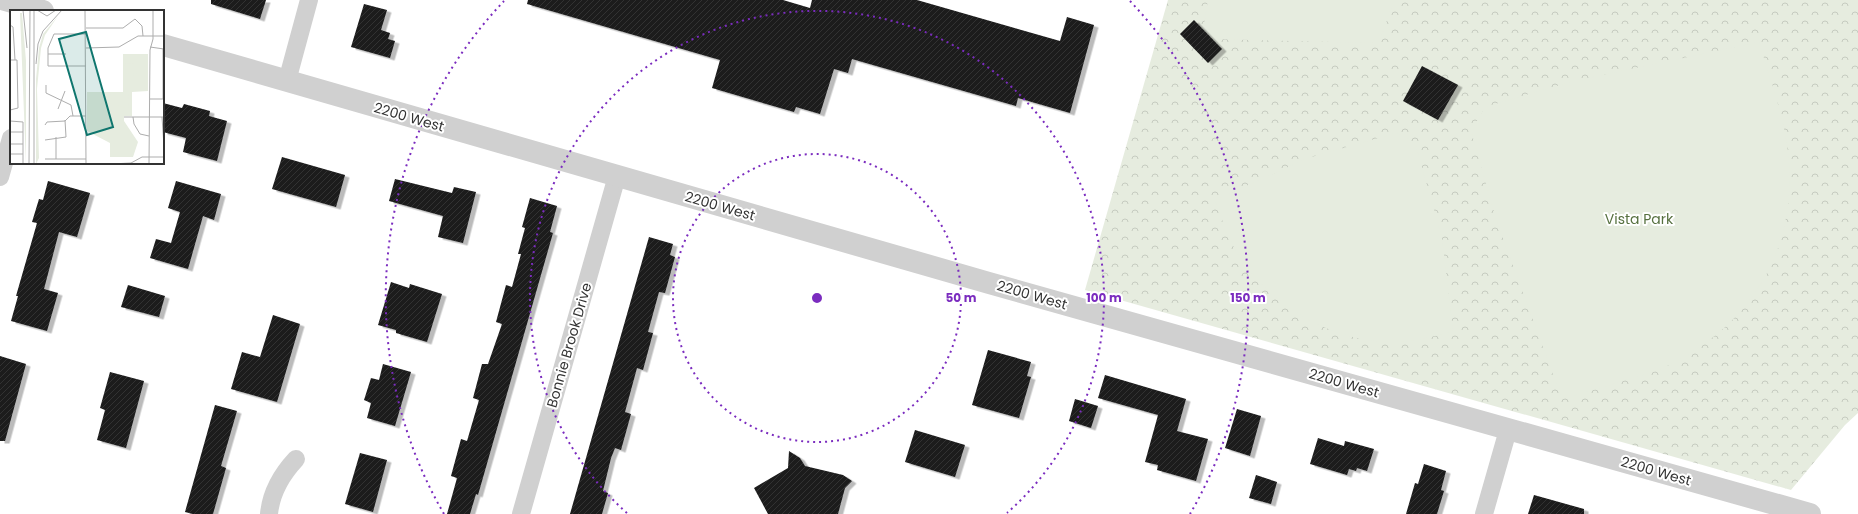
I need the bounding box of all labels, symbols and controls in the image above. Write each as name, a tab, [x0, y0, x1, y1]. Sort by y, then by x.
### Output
inset map	[10, 10, 164, 164]
street label: 2200 West	[372, 97, 446, 137]
street label: 2200 West	[683, 186, 757, 226]
park label: Vista Park	[1605, 209, 1674, 229]
street label: 2200 West	[995, 275, 1069, 315]
street label: Bonnie Brook Drive	[542, 280, 596, 410]
text: 50 m	[946, 289, 977, 306]
text: 100 m	[1086, 289, 1122, 306]
text: 150 m	[1230, 289, 1266, 306]
centre of rings	[810, 291, 824, 305]
street label: 2200 West	[1307, 363, 1381, 403]
street label: 2200 West	[1619, 451, 1693, 491]

